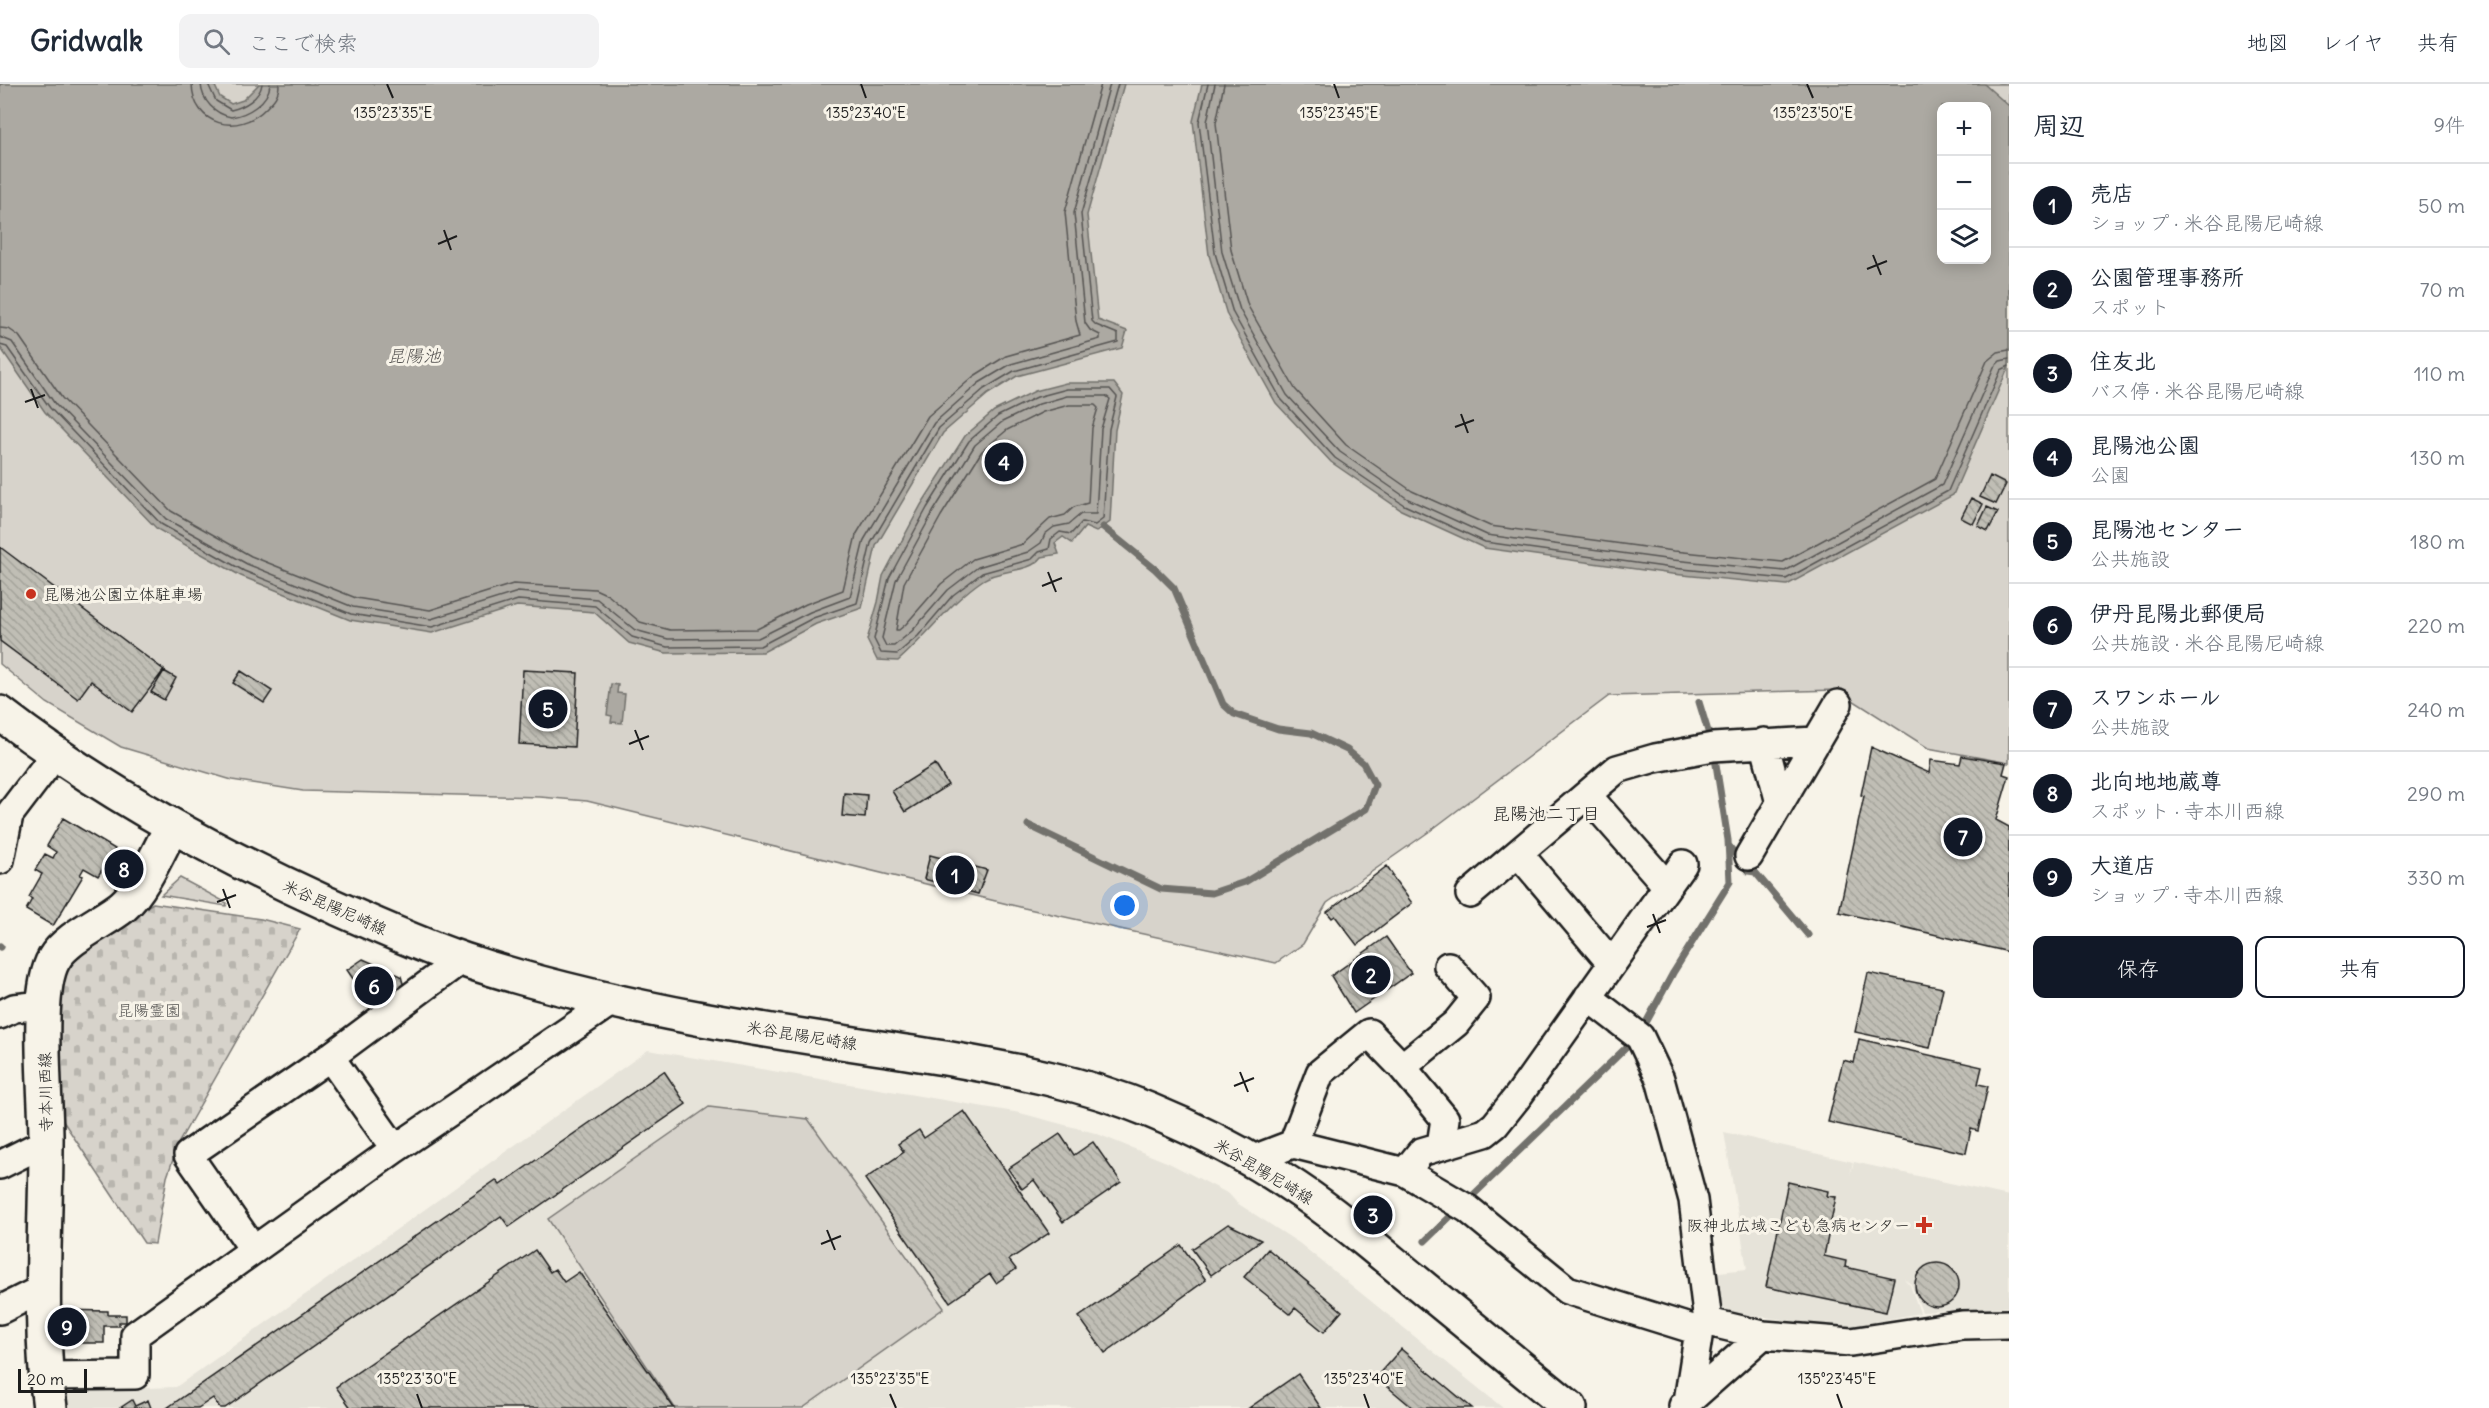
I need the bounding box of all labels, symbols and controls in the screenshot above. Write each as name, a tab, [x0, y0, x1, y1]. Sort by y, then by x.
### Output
search box	[179, 14, 599, 68]
text: Gridwalk	[30, 23, 143, 59]
icon: search	[200, 25, 233, 58]
text: ここで検索	[248, 29, 358, 57]
text: 地図	[2247, 29, 2289, 56]
text: レイヤ	[2322, 29, 2384, 56]
text: 共有	[2417, 29, 2459, 56]
map controls	[1937, 102, 1991, 264]
button: +	[1937, 102, 1991, 156]
text: 135°23'35"E	[354, 103, 433, 122]
text: 135°23'40"E	[826, 103, 906, 122]
text: 135°23'45"E	[1300, 103, 1378, 122]
text: 135°23'50"E	[1773, 103, 1853, 122]
text: 周辺	[2033, 109, 2085, 142]
text: 9件	[2434, 112, 2465, 137]
button: −	[1937, 156, 1991, 210]
text: 売店	[2090, 179, 2134, 207]
text: 1	[2049, 193, 2056, 218]
text: 50 m	[2418, 193, 2465, 218]
button: layers	[1937, 210, 1991, 264]
text: ショップ · 米谷昆陽尼崎線	[2090, 210, 2323, 235]
text: 公園管理事務所	[2090, 263, 2244, 291]
text: 2	[2047, 277, 2058, 302]
text: 70 m	[2420, 277, 2465, 302]
text: スポット	[2090, 294, 2170, 319]
water label: 昆陽池	[387, 344, 442, 367]
text: 住友北	[2090, 347, 2156, 375]
text: 3	[2047, 361, 2058, 386]
text: 110 m	[2414, 361, 2465, 386]
text: バス停 · 米谷昆陽尼崎線	[2090, 378, 2304, 403]
text: 昆陽池公園	[2090, 431, 2200, 459]
pin: 4	[984, 440, 1024, 484]
text: 4	[2047, 445, 2058, 470]
text: 130 m	[2410, 445, 2465, 470]
text: 公園	[2090, 462, 2130, 487]
text: 昆陽池センター	[2090, 515, 2244, 543]
text: 5	[2047, 529, 2058, 554]
text: 180 m	[2410, 529, 2465, 554]
text: 公共施設	[2090, 546, 2170, 571]
place label: 昆陽池公園立体駐車場	[43, 584, 203, 604]
marker: 昆陽池公園立体駐車場	[24, 587, 38, 601]
text: 伊丹昆陽北郵便局	[2090, 599, 2266, 627]
text: 6	[2047, 613, 2058, 638]
text: 220 m	[2408, 613, 2465, 638]
text: 公共施設 · 米谷昆陽尼崎線	[2090, 630, 2324, 655]
text: スワンホール	[2090, 683, 2221, 711]
pin: 5	[528, 686, 568, 732]
text: 7	[2048, 697, 2057, 722]
text: 240 m	[2407, 697, 2465, 722]
text: 公共施設	[2090, 714, 2170, 739]
text: 北向地地蔵尊	[2090, 767, 2222, 795]
text: 8	[2047, 781, 2058, 806]
text: 290 m	[2407, 781, 2465, 806]
text: スポット · 寺本川西線	[2090, 798, 2284, 823]
district label: 昆陽池二丁目	[1492, 802, 1600, 825]
pin: 7	[1944, 814, 1982, 860]
pin: 8	[104, 846, 144, 892]
text: 大道店	[2090, 851, 2156, 879]
pin: 1	[936, 852, 974, 898]
text: 9	[2047, 865, 2058, 890]
text: 330 m	[2407, 865, 2465, 890]
street label: 米谷昆陽尼崎線	[280, 875, 390, 939]
text: ショップ · 寺本川西線	[2090, 882, 2283, 907]
your location	[1110, 891, 1139, 920]
button: 保存	[2033, 936, 2243, 998]
button: 共有	[2255, 936, 2465, 998]
pin: 2	[1352, 952, 1390, 998]
pin: 6	[354, 964, 394, 1008]
park label: 昆陽霊園	[117, 1000, 181, 1020]
street label: 米谷昆陽尼崎線	[745, 1016, 859, 1054]
street label: 寺本川西線	[34, 1052, 56, 1132]
street label: 米谷昆陽尼崎線	[1211, 1134, 1317, 1208]
pin: 3	[1354, 1192, 1392, 1238]
place label: 阪神北広域こども急病センター	[1687, 1215, 1910, 1235]
marker: 阪神北広域こども急病センター	[1915, 1216, 1933, 1234]
pin: 9	[48, 1304, 86, 1350]
scale bar	[18, 1366, 87, 1394]
text: 20 m	[27, 1369, 64, 1389]
text: 135°23'30"E	[377, 1369, 457, 1388]
text: 135°23'35"E	[851, 1369, 930, 1388]
text: 135°23'40"E	[1324, 1369, 1404, 1388]
text: 135°23'45"E	[1798, 1369, 1876, 1388]

